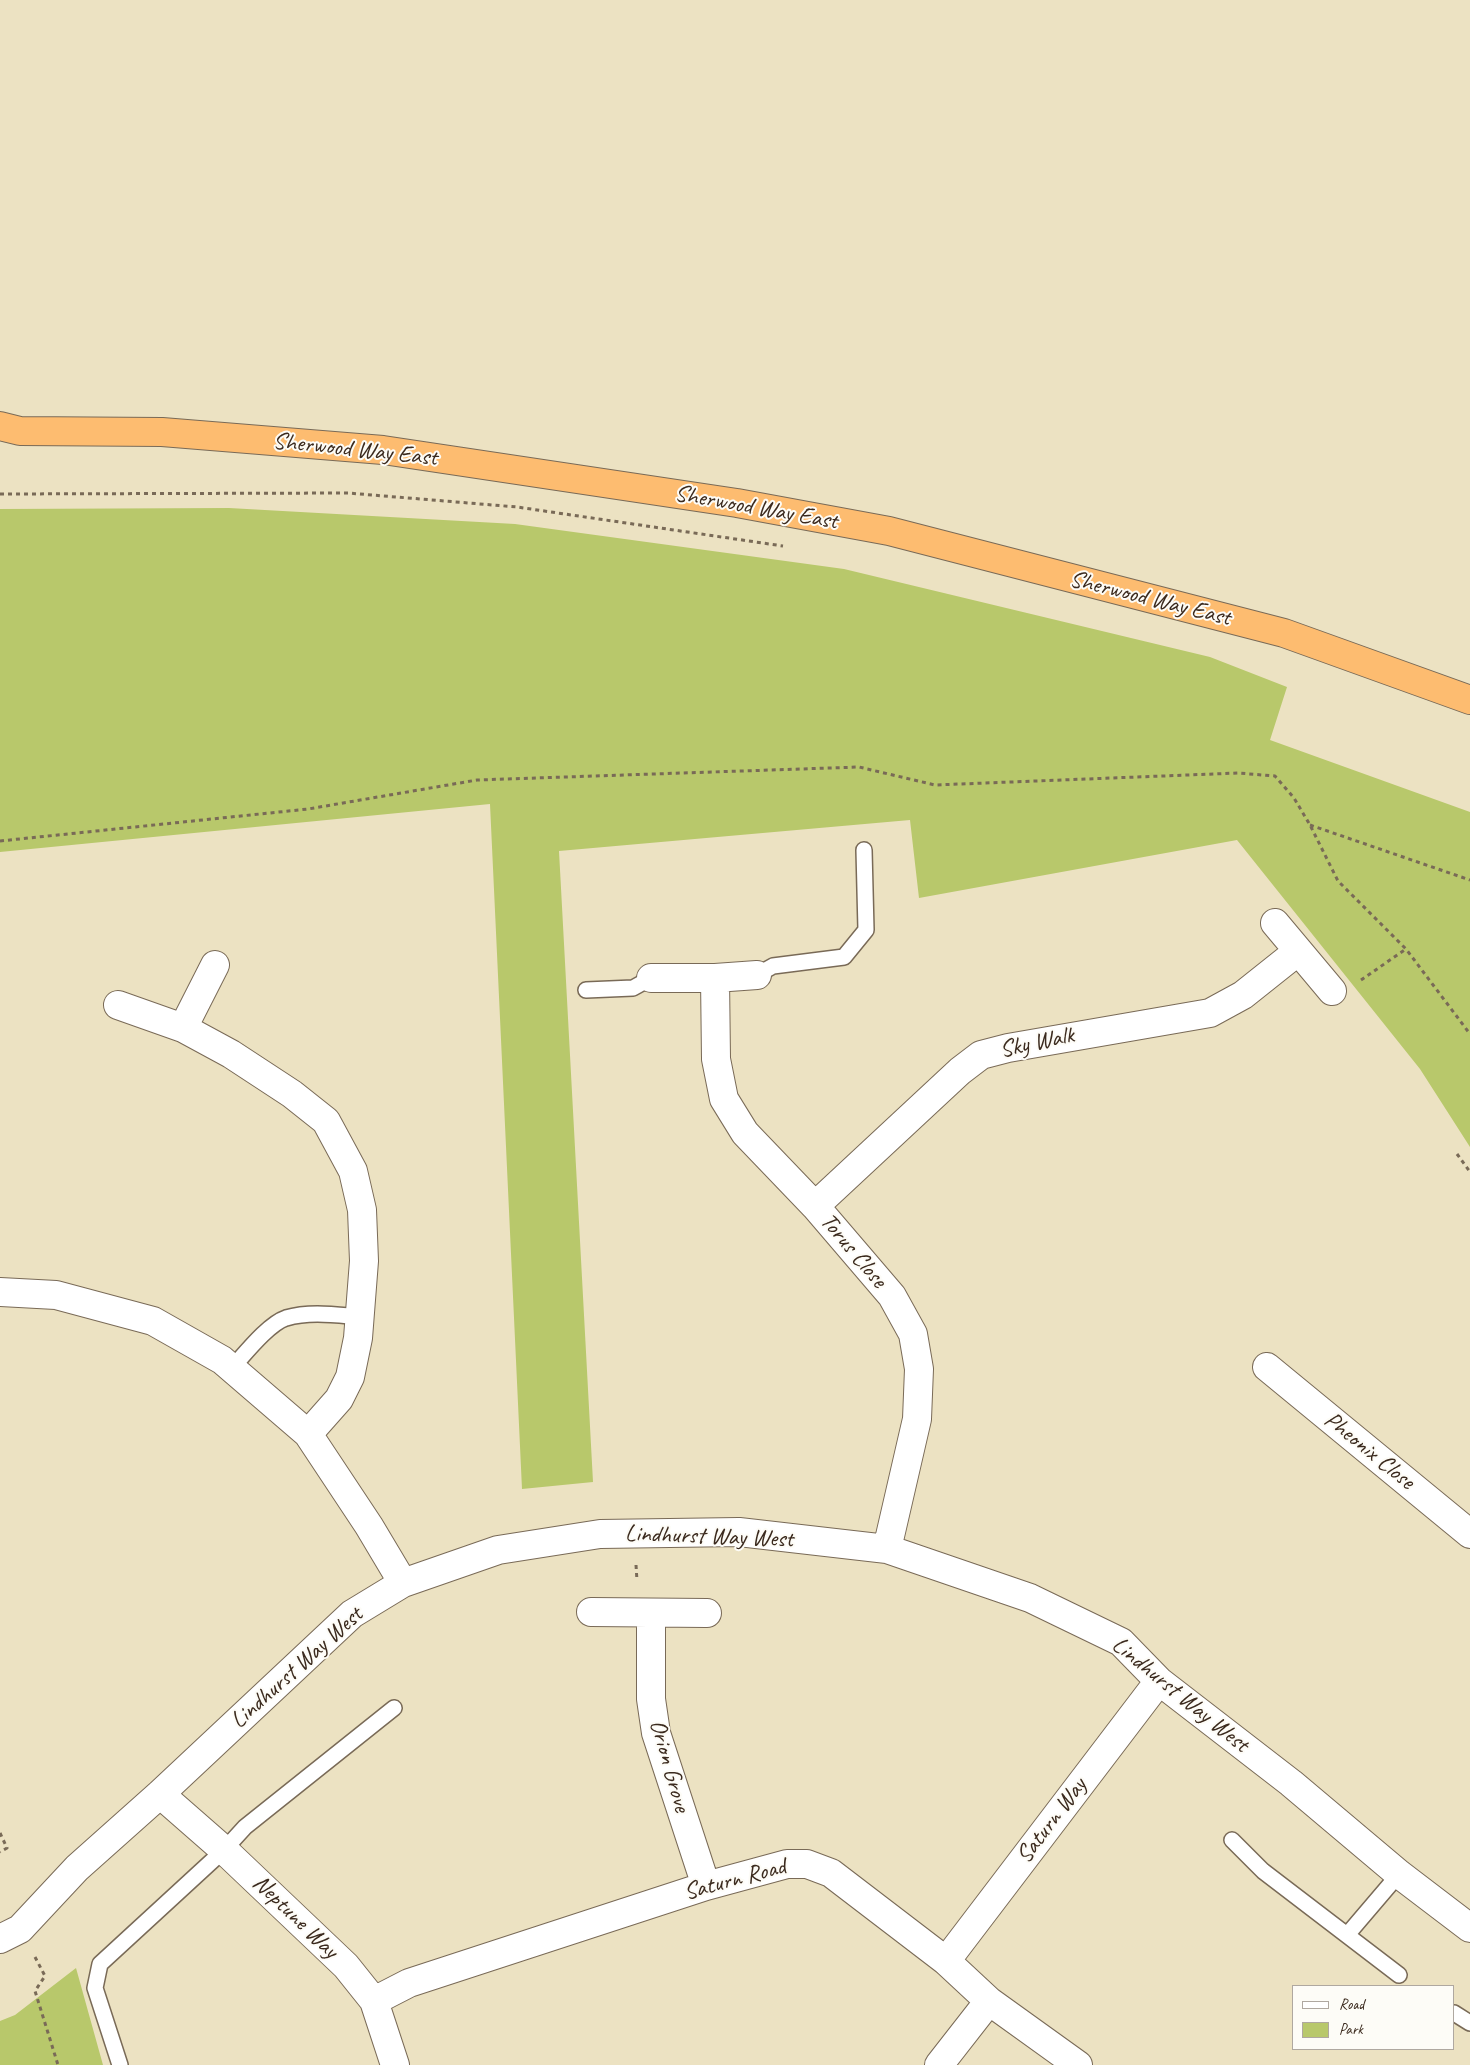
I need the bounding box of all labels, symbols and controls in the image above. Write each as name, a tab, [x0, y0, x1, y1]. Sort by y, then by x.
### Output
street label: Sherwood Way East	[271, 427, 439, 473]
street label: Sherwood Way East	[672, 480, 840, 536]
street label: Sherwood Way East	[1067, 565, 1233, 633]
street label: Sky Walk	[997, 1021, 1077, 1065]
street label: Torus Close	[813, 1208, 893, 1294]
street label: Pheonix Close	[1318, 1406, 1420, 1496]
street label: Lindhurst Way West	[624, 1520, 794, 1554]
street label: Lindhurst Way West	[225, 1601, 369, 1735]
street label: Lindhurst Way West	[1106, 1631, 1254, 1759]
street label: Orion Grove	[642, 1716, 696, 1816]
street label: Saturn Way	[1011, 1773, 1093, 1869]
street label: Saturn Road	[681, 1853, 789, 1907]
street label: Neptune Way	[246, 1869, 344, 1965]
legend	[1292, 1985, 1455, 2050]
text: Road	[1339, 1995, 1364, 2014]
text: Park	[1339, 2020, 1363, 2039]

